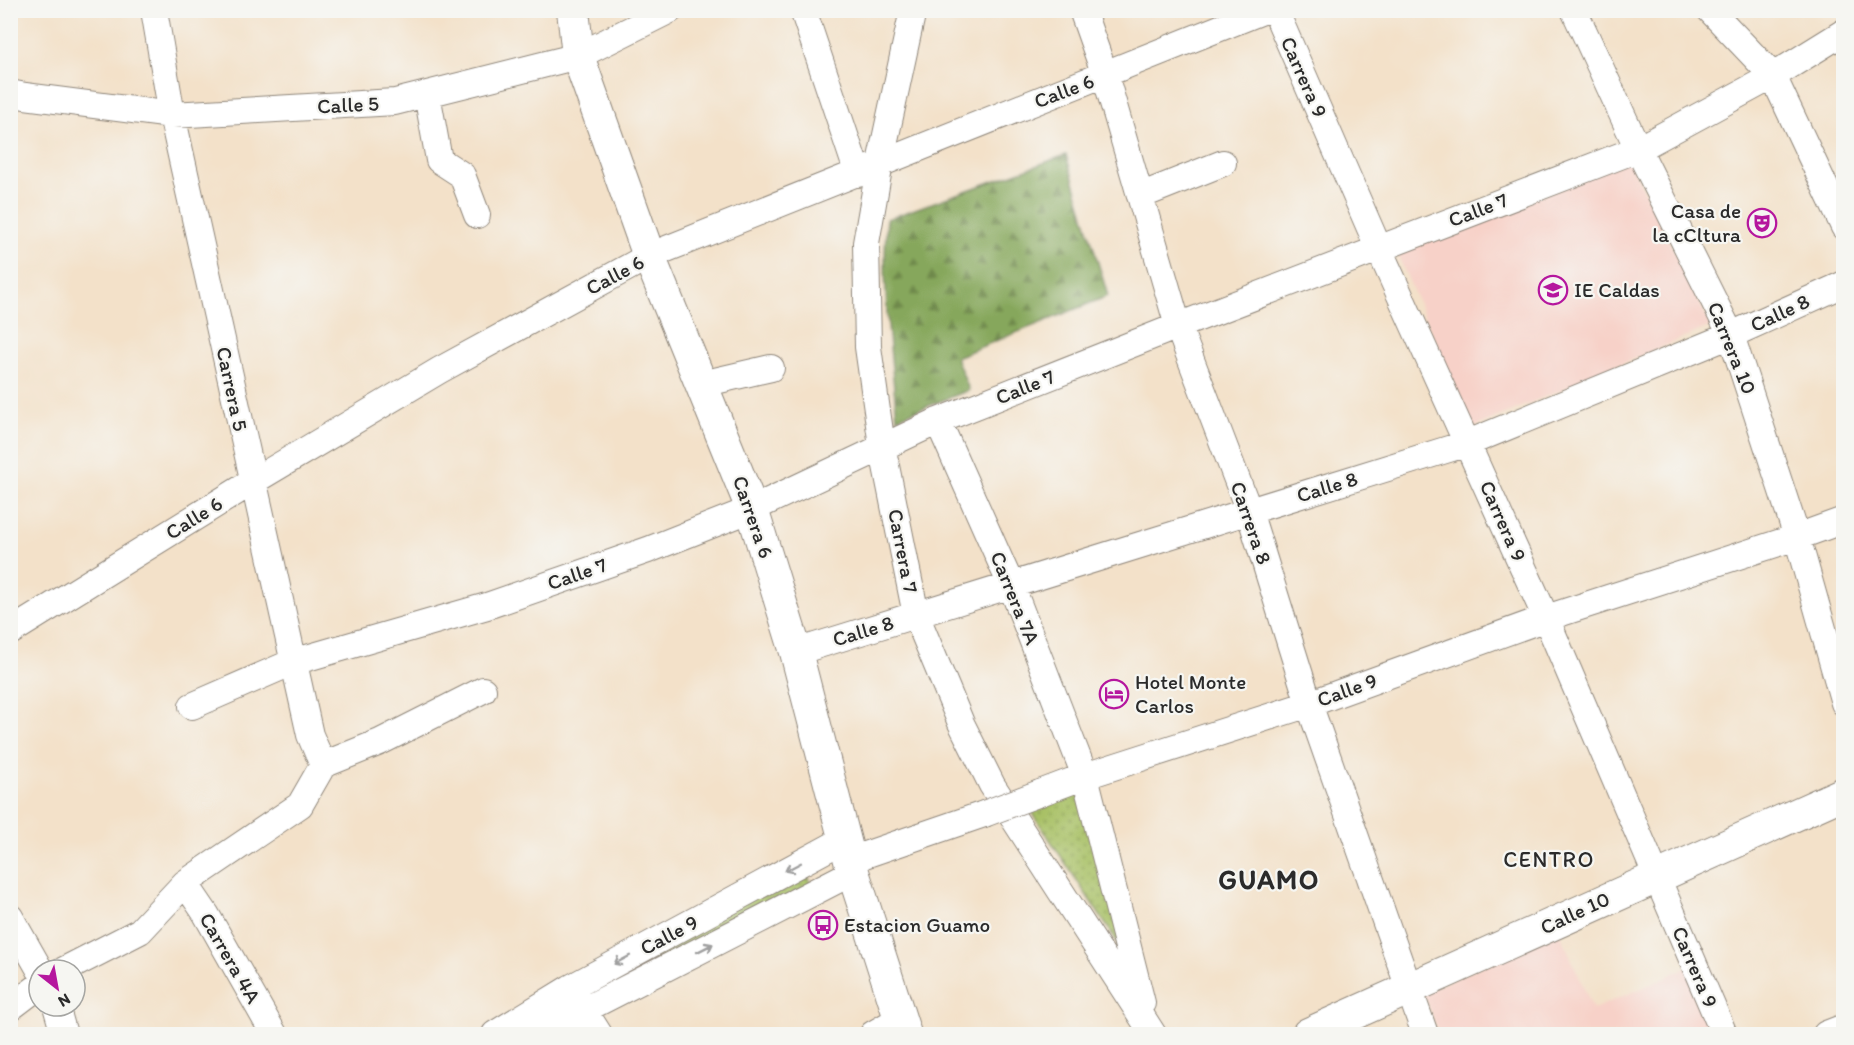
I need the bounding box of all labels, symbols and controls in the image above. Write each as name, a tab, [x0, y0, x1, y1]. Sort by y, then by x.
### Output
street label: Carrera 9	[1276, 33, 1333, 121]
street label: Calle 6	[1030, 68, 1097, 113]
street label: Calle 5	[316, 90, 380, 119]
street label: Calle 7	[1445, 187, 1511, 232]
place label: Casa de la cCltura	[1652, 198, 1741, 247]
theatre icon: Casa de la cCltura	[1746, 207, 1778, 239]
street label: Calle 6	[581, 249, 648, 300]
school or university icon: IE Caldas	[1537, 274, 1569, 306]
place label: IE Caldas	[1574, 277, 1660, 302]
street label: Calle 8	[1746, 288, 1813, 337]
street label: Carrera 10	[1703, 298, 1762, 398]
street label: Carrera 5	[211, 344, 254, 433]
street label: Calle 7	[992, 363, 1058, 410]
street label: Calle 8	[1293, 465, 1360, 508]
street label: Carrera 6	[728, 472, 779, 561]
street label: Carrera 9	[1475, 477, 1532, 565]
street label: Carrera 8	[1226, 478, 1277, 568]
street label: Calle 6	[161, 491, 227, 545]
street label: Carrera 7	[883, 507, 924, 595]
street label: Carrera 7A	[985, 547, 1046, 649]
street label: Calle 7	[544, 552, 610, 595]
street label: Calle 8	[829, 609, 896, 652]
street label: Calle 9	[1313, 667, 1380, 712]
place label: Hotel Monte Carlos	[1135, 669, 1246, 718]
hotel icon: Hotel Monte Carlos	[1098, 678, 1130, 710]
district label: CENTRO	[1503, 846, 1595, 873]
one-way arrow	[785, 862, 803, 873]
district label: GUAMO	[1218, 863, 1320, 896]
street label: Calle 10	[1536, 886, 1613, 939]
street label: Carrera 4A	[194, 908, 267, 1008]
street label: Calle 9	[636, 909, 702, 960]
bus stop icon: Estacion Guamo	[807, 909, 839, 941]
place label: Estacion Guamo	[844, 912, 990, 937]
street label: Carrera 9	[1667, 923, 1724, 1011]
one-way arrow	[696, 942, 713, 954]
one-way arrow	[614, 954, 631, 966]
north arrow	[27, 958, 87, 1018]
text: N	[55, 990, 74, 1011]

